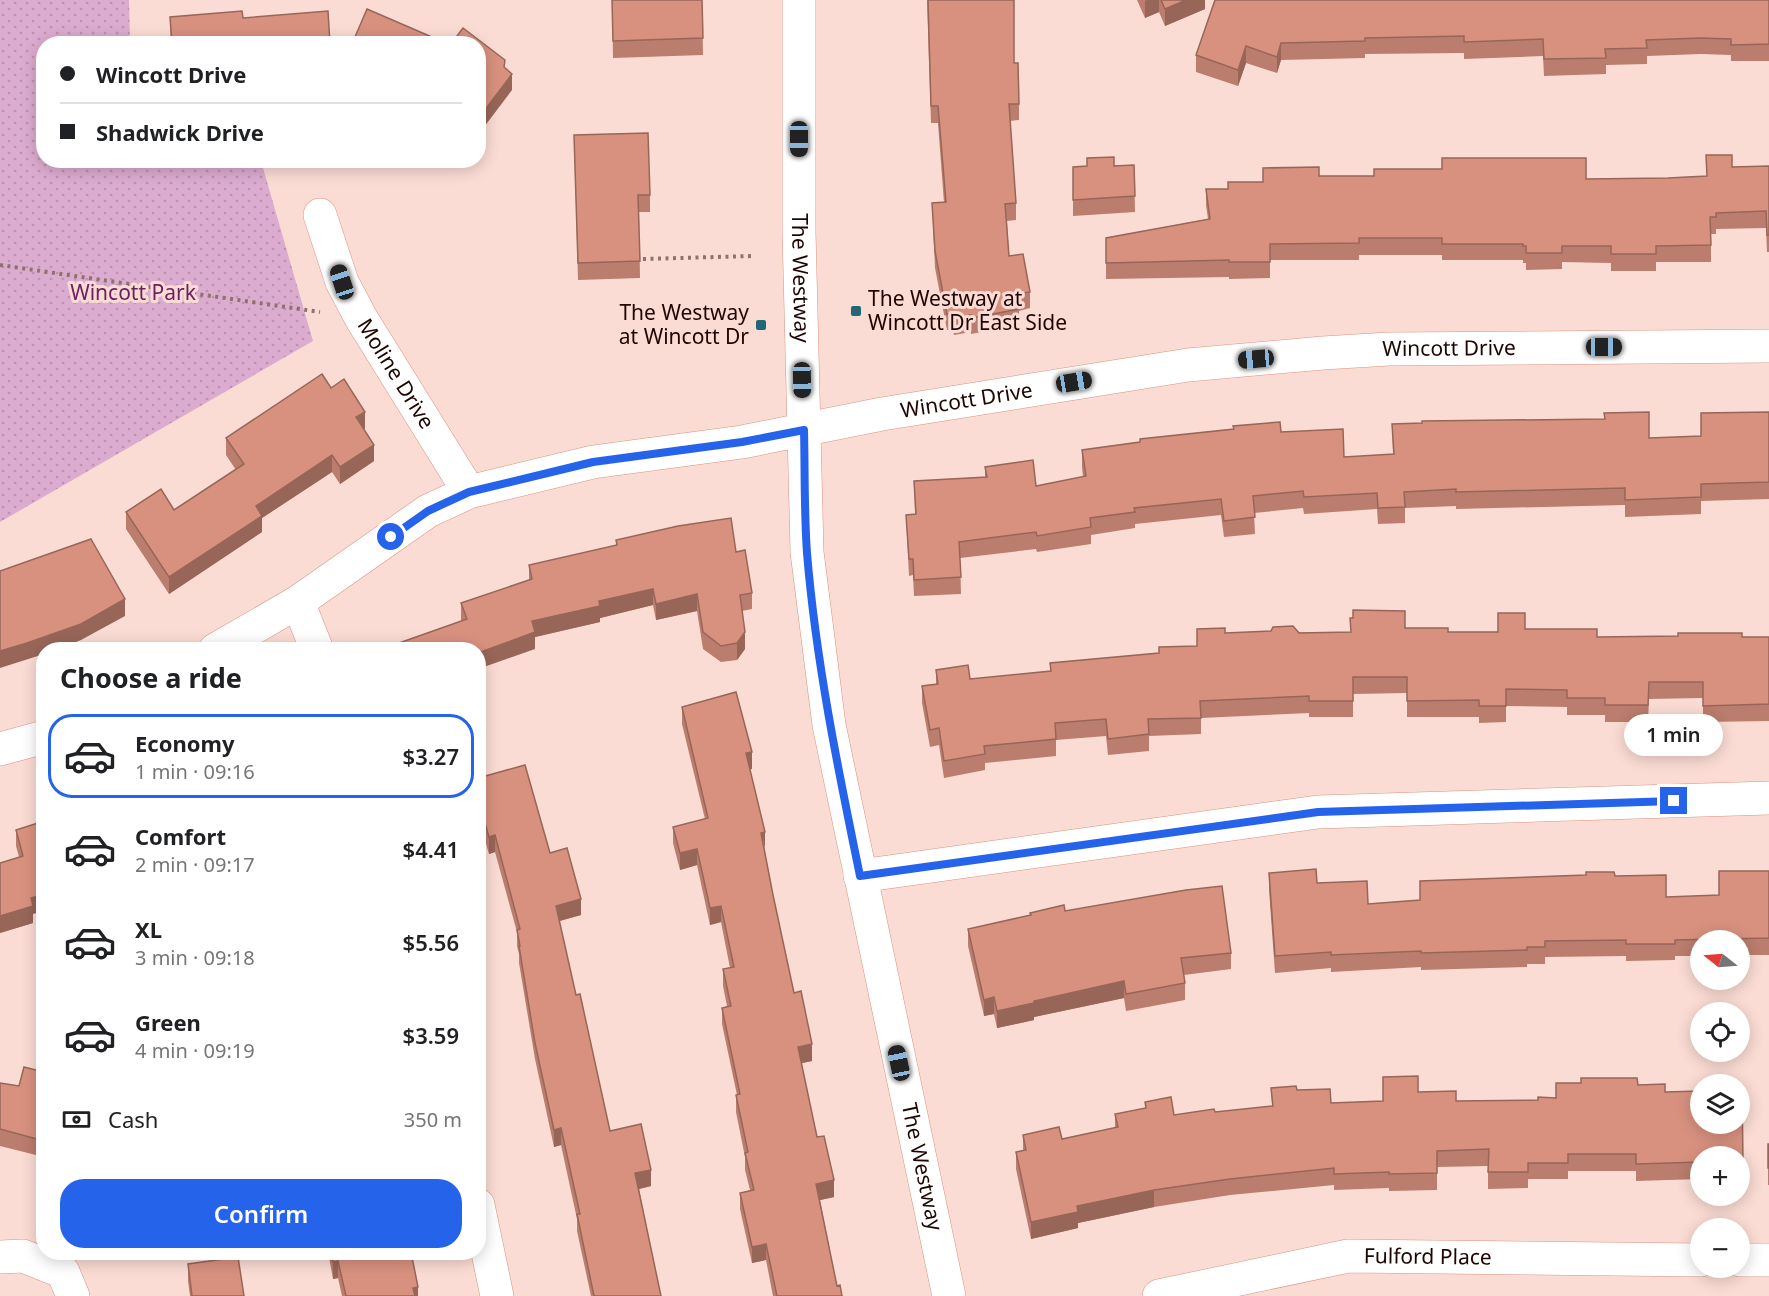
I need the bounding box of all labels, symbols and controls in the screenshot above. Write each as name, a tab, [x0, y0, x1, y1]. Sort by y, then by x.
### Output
text: Wincott Drive	[96, 59, 246, 89]
text: Shadwick Drive	[96, 117, 264, 147]
car	[790, 121, 808, 157]
street label: The Westway	[786, 213, 817, 343]
car	[328, 262, 356, 302]
park label: Wincott Park	[70, 278, 197, 306]
place label: The Westway at Wincott Dr East Side	[868, 284, 1067, 336]
place label: The Westway at Wincott Dr	[619, 298, 749, 350]
marker: The Westway at Wincott Dr East Side	[849, 304, 863, 318]
street label: Moline Drive	[352, 313, 441, 434]
marker: The Westway at Wincott Dr	[754, 318, 768, 332]
street label: Wincott Drive	[1382, 333, 1516, 362]
car	[1586, 338, 1622, 356]
car	[1237, 348, 1275, 370]
car	[793, 362, 811, 398]
car	[1055, 370, 1093, 394]
street label: Wincott Drive	[898, 375, 1034, 424]
route start	[377, 523, 404, 550]
text: Choose a ride	[60, 659, 242, 696]
callout: 1 min	[1624, 714, 1724, 756]
text: 1 min	[1646, 721, 1701, 748]
text: Economy	[135, 728, 234, 758]
icon: car	[63, 729, 117, 783]
text: $3.27	[403, 741, 459, 771]
text: 1 min · 09:16	[135, 758, 255, 785]
route end	[1660, 787, 1687, 814]
text: Comfort	[135, 821, 226, 851]
icon: car	[63, 822, 117, 876]
text: $4.41	[403, 834, 459, 864]
text: 2 min · 09:17	[135, 851, 255, 878]
text: XL	[135, 914, 162, 944]
icon: car	[63, 915, 117, 969]
text: $5.56	[403, 927, 459, 957]
north arrow	[1690, 930, 1750, 990]
map controls	[1690, 930, 1750, 1278]
text: 3 min · 09:18	[135, 944, 255, 971]
button: locate	[1690, 1002, 1750, 1062]
text: Green	[135, 1007, 201, 1037]
icon: car	[63, 1008, 117, 1062]
text: $3.59	[403, 1020, 459, 1050]
text: 4 min · 09:19	[135, 1037, 255, 1064]
car	[886, 1044, 912, 1082]
button: layers	[1690, 1074, 1750, 1134]
street label: The Westway	[896, 1100, 950, 1233]
icon: cash	[60, 1103, 93, 1136]
text: Cash	[108, 1104, 158, 1134]
text: 350 m	[404, 1106, 462, 1133]
button: +	[1690, 1146, 1750, 1206]
button: Confirm	[60, 1179, 462, 1248]
button: −	[1690, 1218, 1750, 1278]
street label: Fulford Place	[1364, 1241, 1492, 1271]

